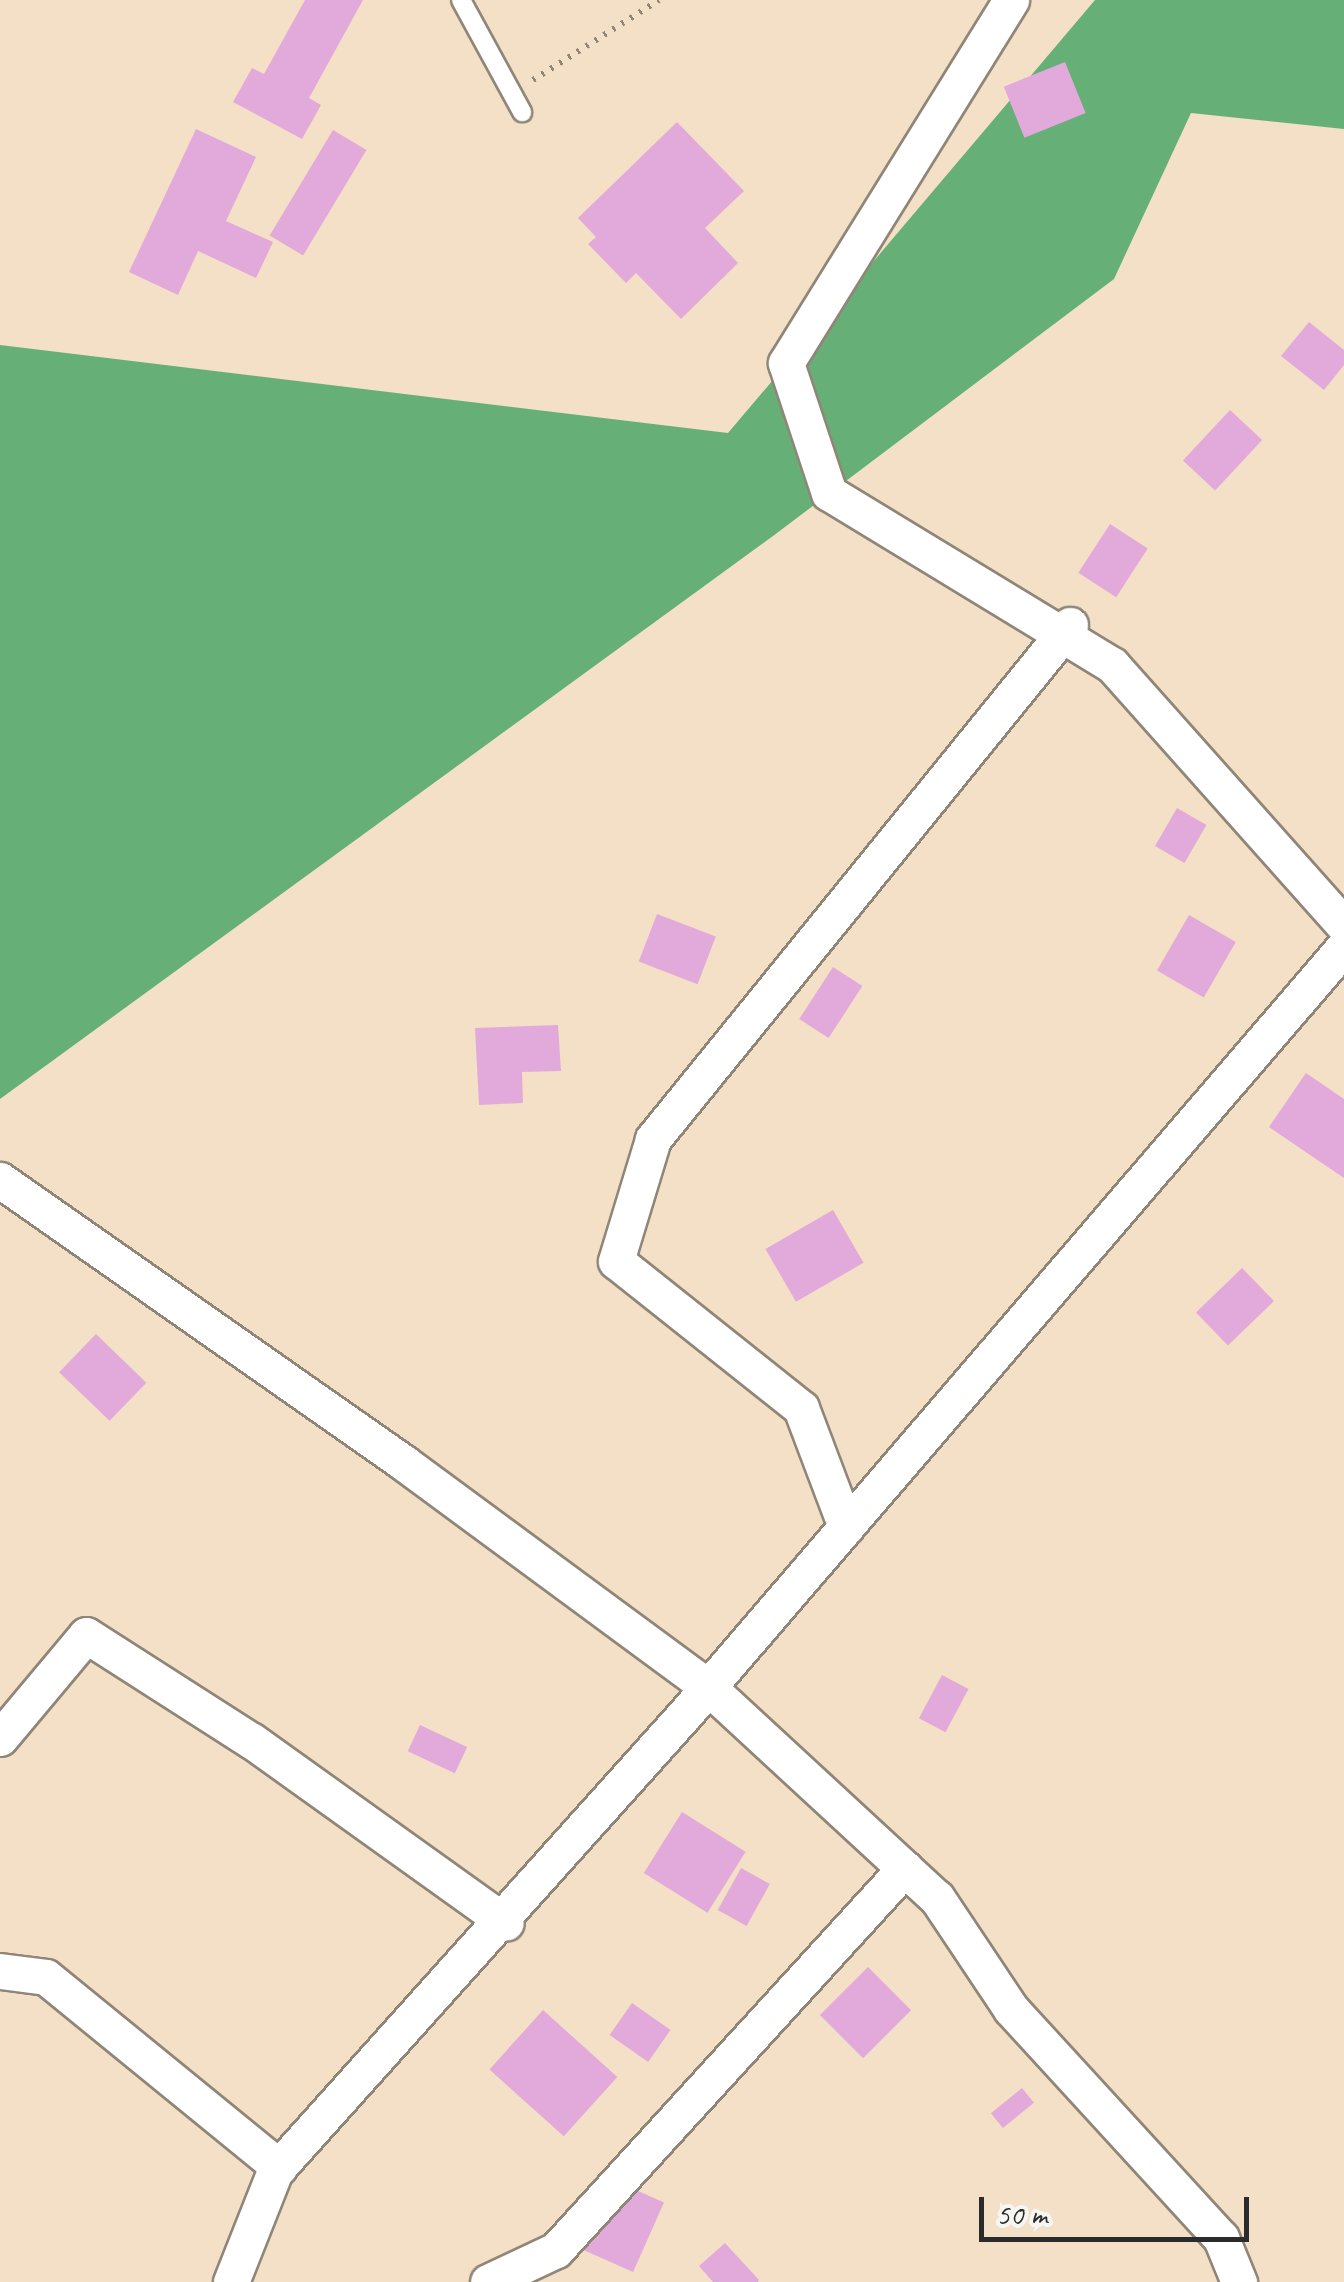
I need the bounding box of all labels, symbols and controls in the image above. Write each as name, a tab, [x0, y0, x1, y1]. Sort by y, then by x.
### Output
scale bar	[984, 2177, 1254, 2239]
text: 50 m	[996, 2195, 1047, 2233]

